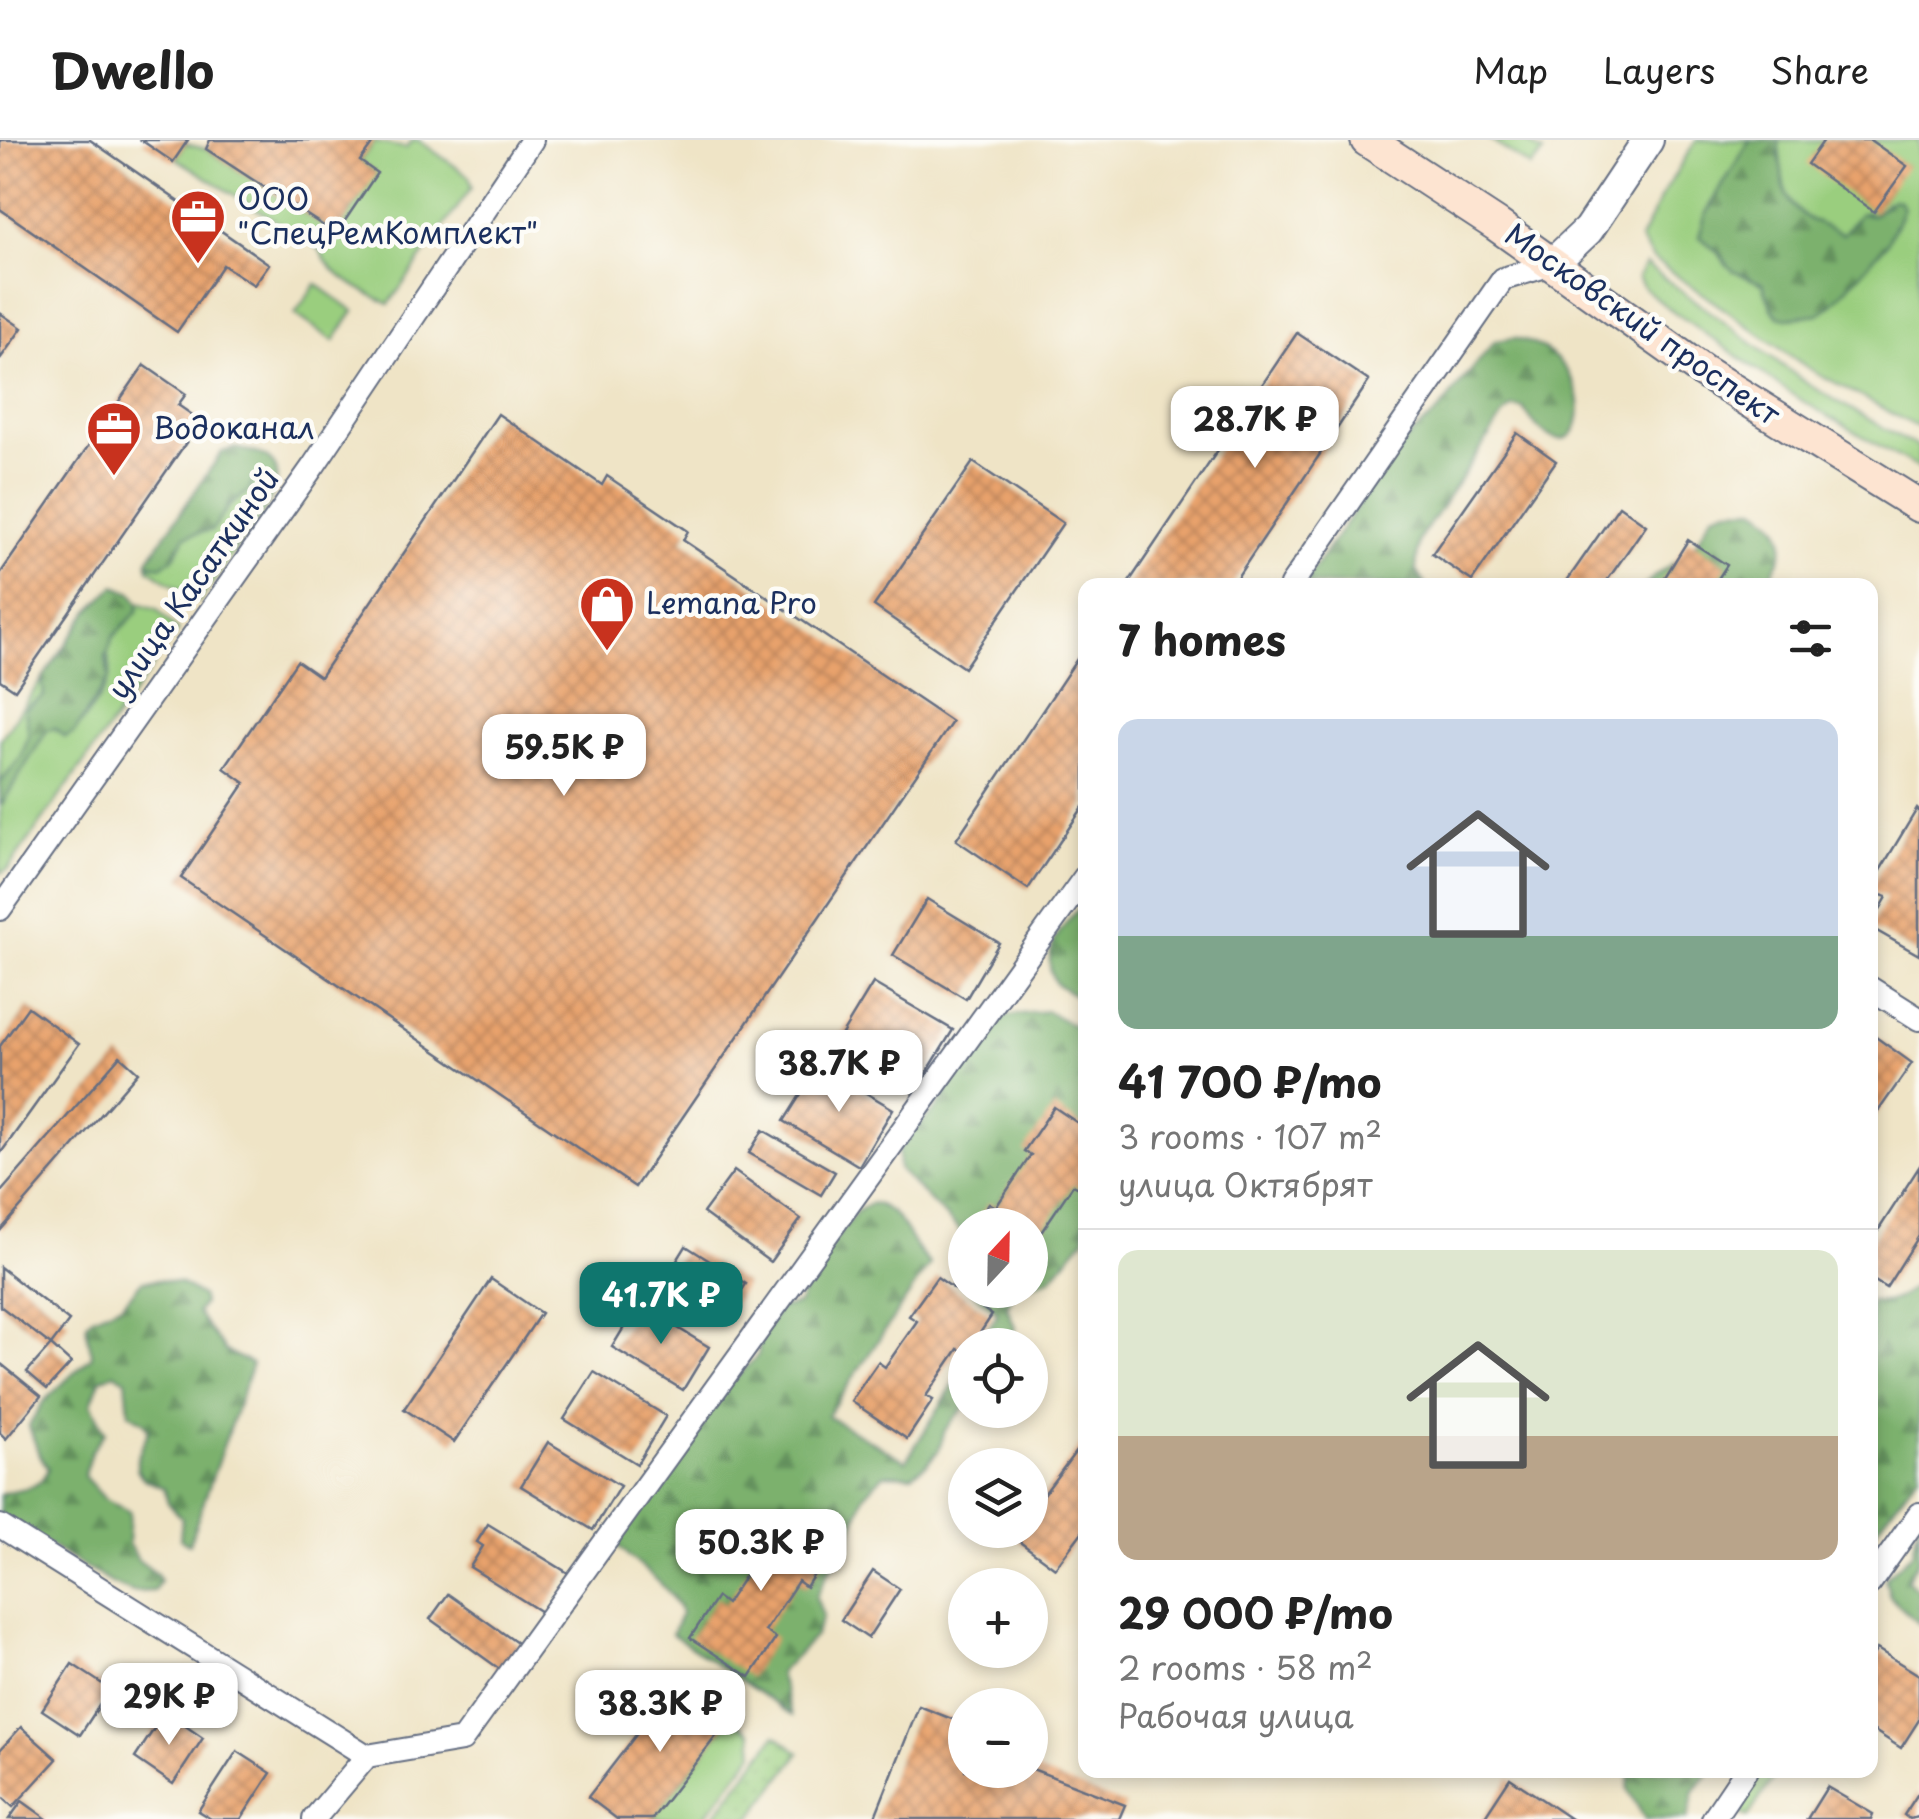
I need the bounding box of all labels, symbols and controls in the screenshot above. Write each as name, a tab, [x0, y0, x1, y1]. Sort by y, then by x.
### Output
text: Dwello	[50, 33, 214, 105]
text: Map	[1473, 43, 1548, 96]
text: Layers	[1603, 43, 1715, 96]
text: Share	[1770, 43, 1869, 96]
place label: ООО "СпецРемКомплект"	[237, 175, 538, 254]
office icon: ООО "СпецРемКомплект"	[168, 187, 228, 266]
street label: Московский проспект	[1497, 211, 1791, 435]
pin: 28.7K ₽	[1163, 386, 1347, 471]
text: 28.7K ₽	[1193, 394, 1317, 442]
office icon: Водоканал	[84, 399, 144, 478]
place label: Водоканал	[153, 404, 315, 449]
street label: улица Касаткиной	[95, 458, 289, 707]
shop icon: Lemana Pro	[577, 574, 637, 653]
place label: Lemana Pro	[646, 579, 817, 624]
text: 7 homes	[1118, 607, 1286, 670]
icon: filters	[1783, 611, 1838, 666]
pin: 59.5K ₽	[472, 714, 656, 799]
text: 59.5K ₽	[504, 722, 624, 770]
icon: home	[1388, 784, 1568, 964]
pin: 38.7K ₽	[747, 1030, 931, 1115]
text: 38.7K ₽	[777, 1038, 901, 1086]
text: 41 700 ₽/mo	[1118, 1049, 1382, 1112]
text: 3 rooms · 107 m²	[1118, 1112, 1382, 1160]
text: улица Октябрят	[1118, 1160, 1373, 1208]
north arrow	[948, 1208, 1048, 1308]
map controls	[948, 1208, 1048, 1788]
pin: 41.7K ₽	[569, 1262, 753, 1347]
text: 41.7K ₽	[602, 1270, 720, 1318]
icon: home	[1388, 1315, 1568, 1495]
button: locate	[948, 1328, 1048, 1428]
button: layers	[948, 1448, 1048, 1548]
pin: 50.3K ₽	[669, 1509, 853, 1594]
text: 50.3K ₽	[698, 1517, 824, 1565]
button: +	[948, 1568, 1048, 1668]
text: 29 000 ₽/mo	[1118, 1580, 1393, 1643]
text: 2 rooms · 58 m²	[1118, 1643, 1373, 1691]
pin: 29K ₽	[99, 1663, 239, 1748]
pin: 38.3K ₽	[568, 1670, 752, 1755]
text: 29K ₽	[123, 1671, 215, 1719]
text: 38.3K ₽	[597, 1678, 723, 1726]
button: −	[948, 1688, 1048, 1788]
text: Рабочая улица	[1118, 1691, 1354, 1739]

